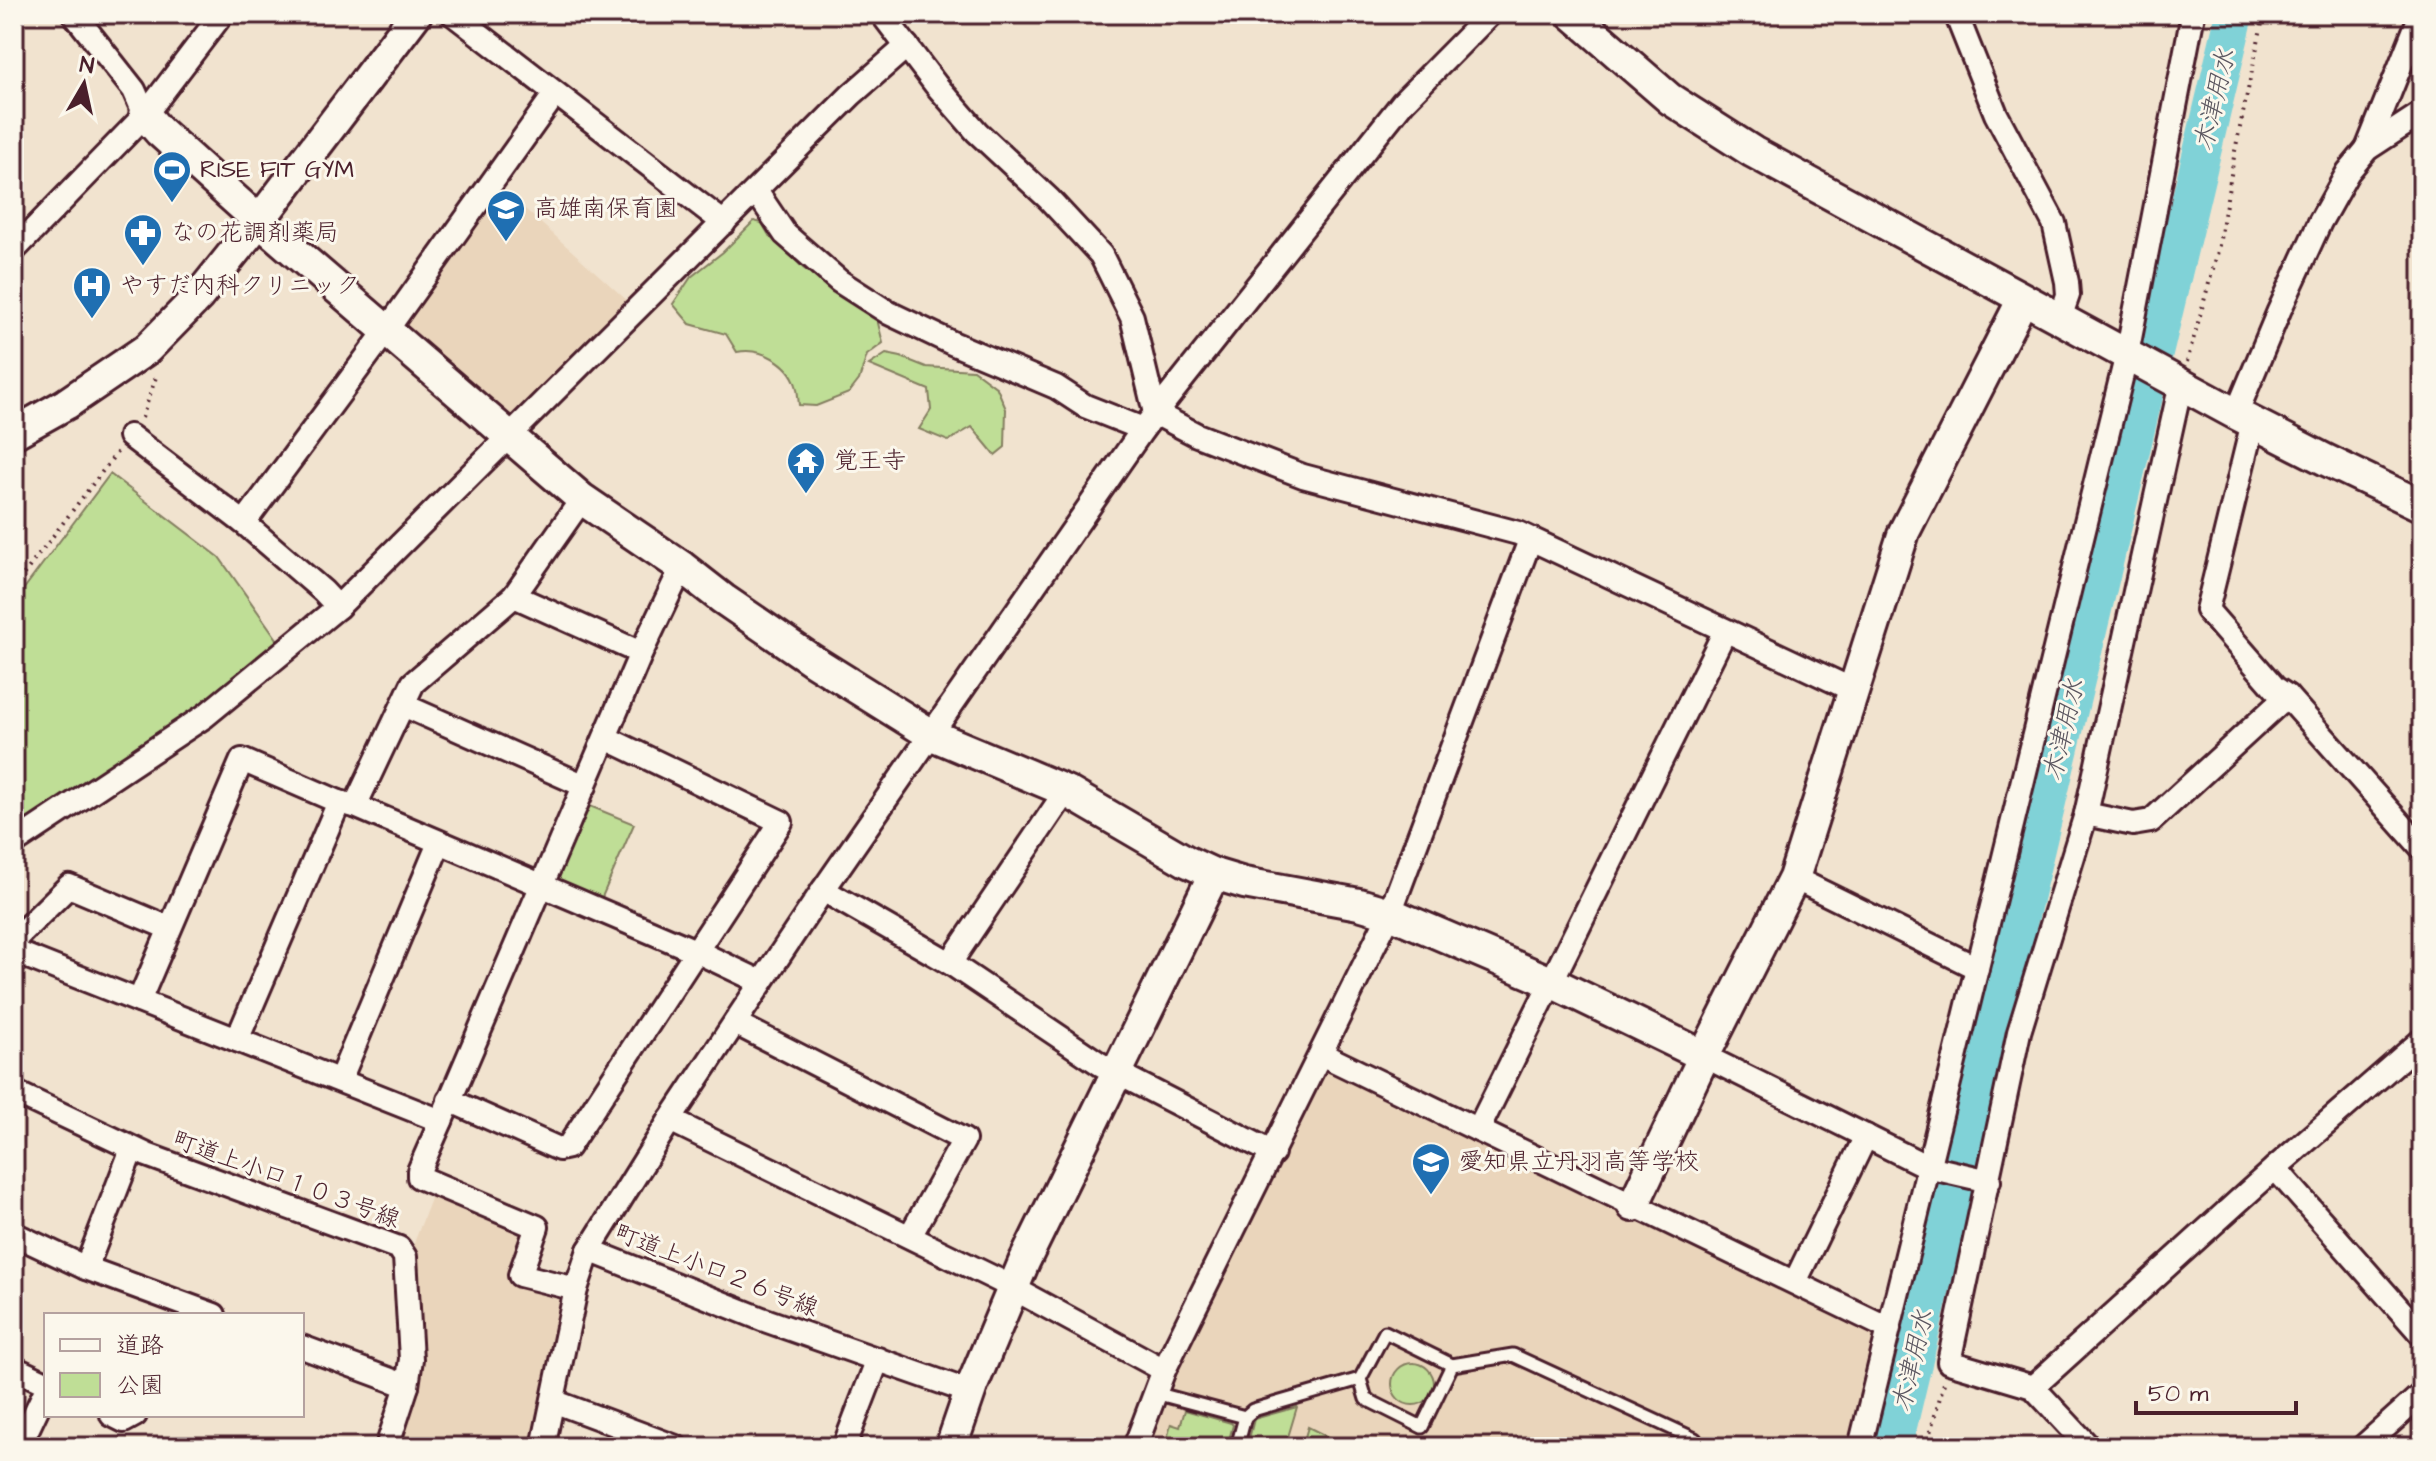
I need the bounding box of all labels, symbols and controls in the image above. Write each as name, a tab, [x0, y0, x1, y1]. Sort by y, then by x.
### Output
north arrow	[44, 44, 124, 124]
water label: 木津用水	[2186, 45, 2244, 155]
text: N	[78, 49, 96, 82]
sports icon: RISE FIT GYM	[151, 149, 193, 204]
place label: RISE FIT GYM	[200, 153, 354, 187]
school or university icon: 高雄南保育園	[485, 188, 527, 243]
place label: 高雄南保育園	[534, 192, 678, 226]
pharmacy icon: なの花調剤薬局	[122, 212, 164, 267]
place label: なの花調剤薬局	[171, 216, 339, 250]
hospital icon: やすだ内科クリニック	[71, 265, 113, 320]
place label: やすだ内科クリニック	[120, 269, 360, 303]
temple icon: 覚王寺	[785, 440, 827, 495]
place label: 覚王寺	[834, 444, 906, 478]
water label: 木津用水	[2035, 675, 2093, 785]
street label: 町道上小口１０３号線	[167, 1123, 405, 1237]
school or university icon: 愛知県立丹羽高等学校	[1410, 1141, 1452, 1196]
place label: 愛知県立丹羽高等学校	[1459, 1145, 1699, 1179]
street label: 町道上小口２６号線	[609, 1216, 823, 1326]
water label: 木津用水	[1884, 1306, 1942, 1416]
legend	[44, 1313, 304, 1417]
text: 道路	[116, 1329, 164, 1363]
scale bar	[2136, 1365, 2296, 1415]
text: 公園	[116, 1369, 164, 1403]
text: 50 m	[2148, 1377, 2209, 1411]

